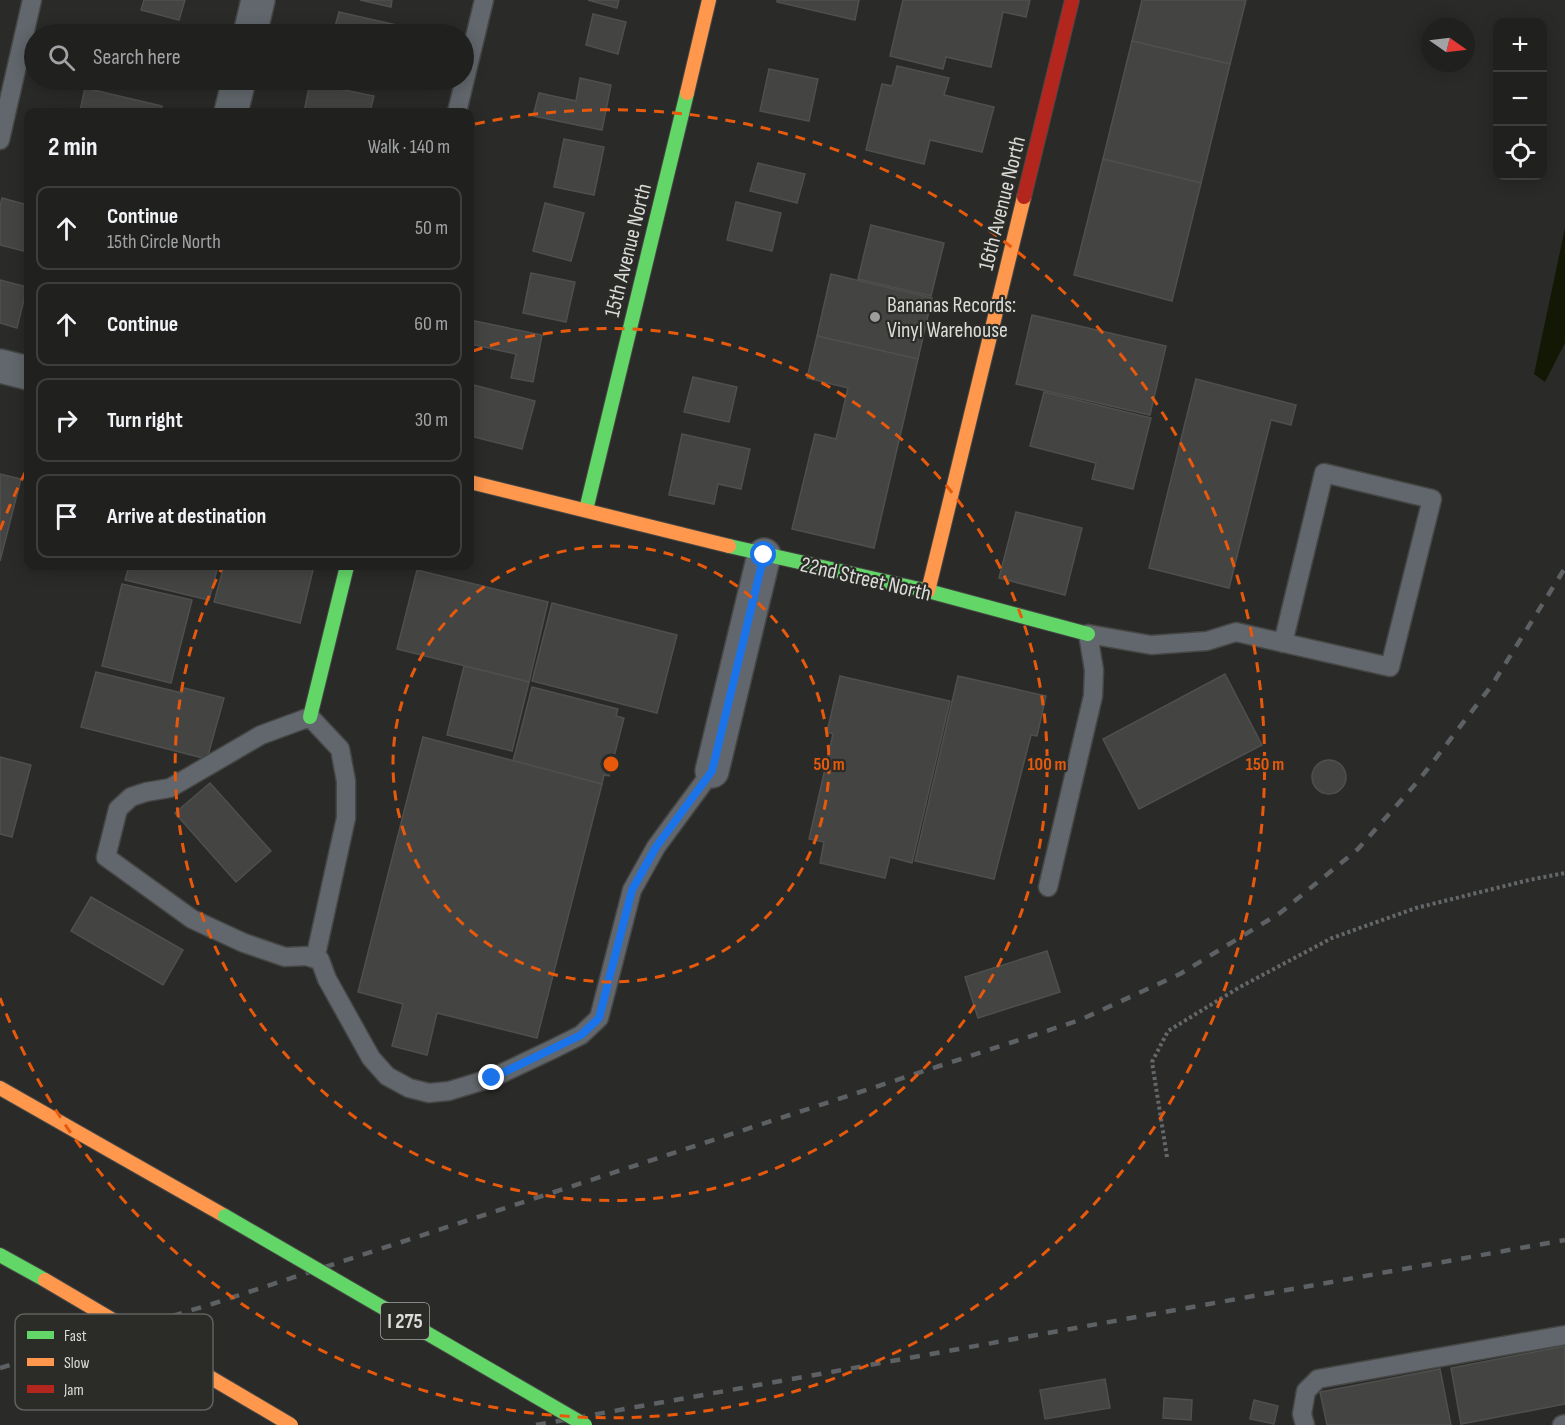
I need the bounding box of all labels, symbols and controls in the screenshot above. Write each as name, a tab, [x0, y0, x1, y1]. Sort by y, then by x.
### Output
north arrow	[1421, 18, 1475, 72]
map controls	[1493, 18, 1547, 180]
button: +	[1493, 18, 1547, 72]
search box	[24, 24, 474, 90]
icon: search	[45, 41, 78, 74]
text: Search here	[93, 44, 180, 71]
button: −	[1493, 72, 1547, 126]
button: locate	[1493, 126, 1547, 180]
text: 2 min	[48, 132, 98, 163]
street label: 16th Avenue North	[973, 133, 1032, 273]
text: Walk · 140 m	[368, 135, 450, 159]
street label: 15th Avenue North	[599, 181, 658, 320]
text: Continue	[107, 203, 178, 230]
icon: ahead	[50, 212, 83, 245]
text: 50 m	[415, 216, 448, 240]
text: 15th Circle North	[107, 230, 221, 254]
place label: Bananas Records: Vinyl Warehouse	[887, 292, 1016, 344]
icon: ahead	[50, 308, 83, 341]
marker: Bananas Records: Vinyl Warehouse	[868, 310, 882, 324]
text: Continue	[107, 311, 178, 338]
text: 60 m	[414, 312, 448, 336]
icon: right	[50, 404, 83, 437]
text: Turn right	[107, 407, 183, 434]
text: 30 m	[415, 408, 448, 432]
icon: arrive	[50, 500, 83, 533]
text: Arrive at destination	[107, 503, 266, 530]
route start	[750, 541, 776, 567]
street label: 22nd Street North	[798, 551, 934, 608]
centre of rings	[601, 754, 621, 774]
text: 50 m	[813, 754, 845, 775]
text: 100 m	[1028, 754, 1067, 775]
text: 150 m	[1246, 754, 1284, 775]
route end	[478, 1064, 504, 1090]
road number: I 275	[381, 1303, 429, 1339]
legend	[15, 1314, 213, 1410]
text: Fast	[64, 1327, 87, 1346]
text: Slow	[64, 1354, 89, 1373]
text: Jam	[63, 1381, 84, 1400]

